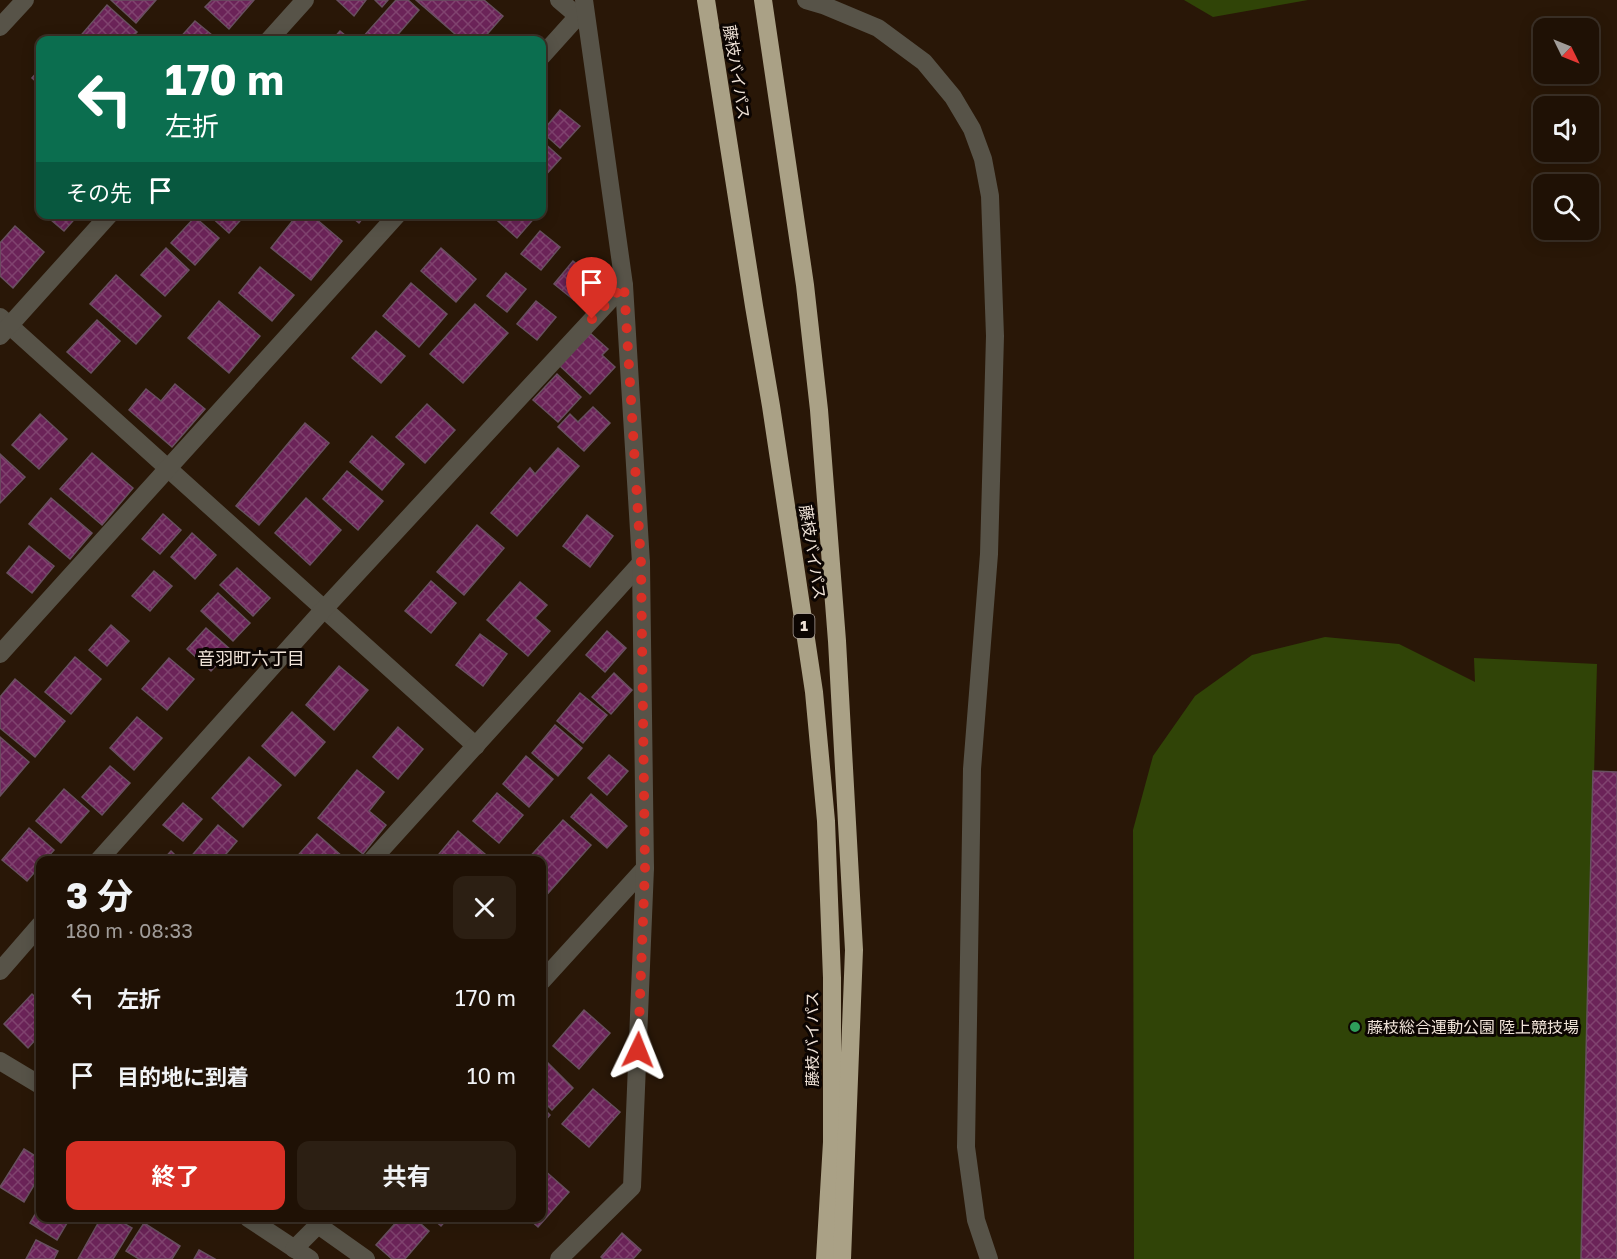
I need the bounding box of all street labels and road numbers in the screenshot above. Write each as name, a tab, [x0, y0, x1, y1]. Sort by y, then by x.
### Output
street label: 藤枝バイパス	[720, 23, 754, 121]
street label: 藤枝バイパス	[796, 503, 830, 601]
road number: 1	[794, 614, 814, 638]
street label: 藤枝バイパス	[802, 991, 822, 1087]

